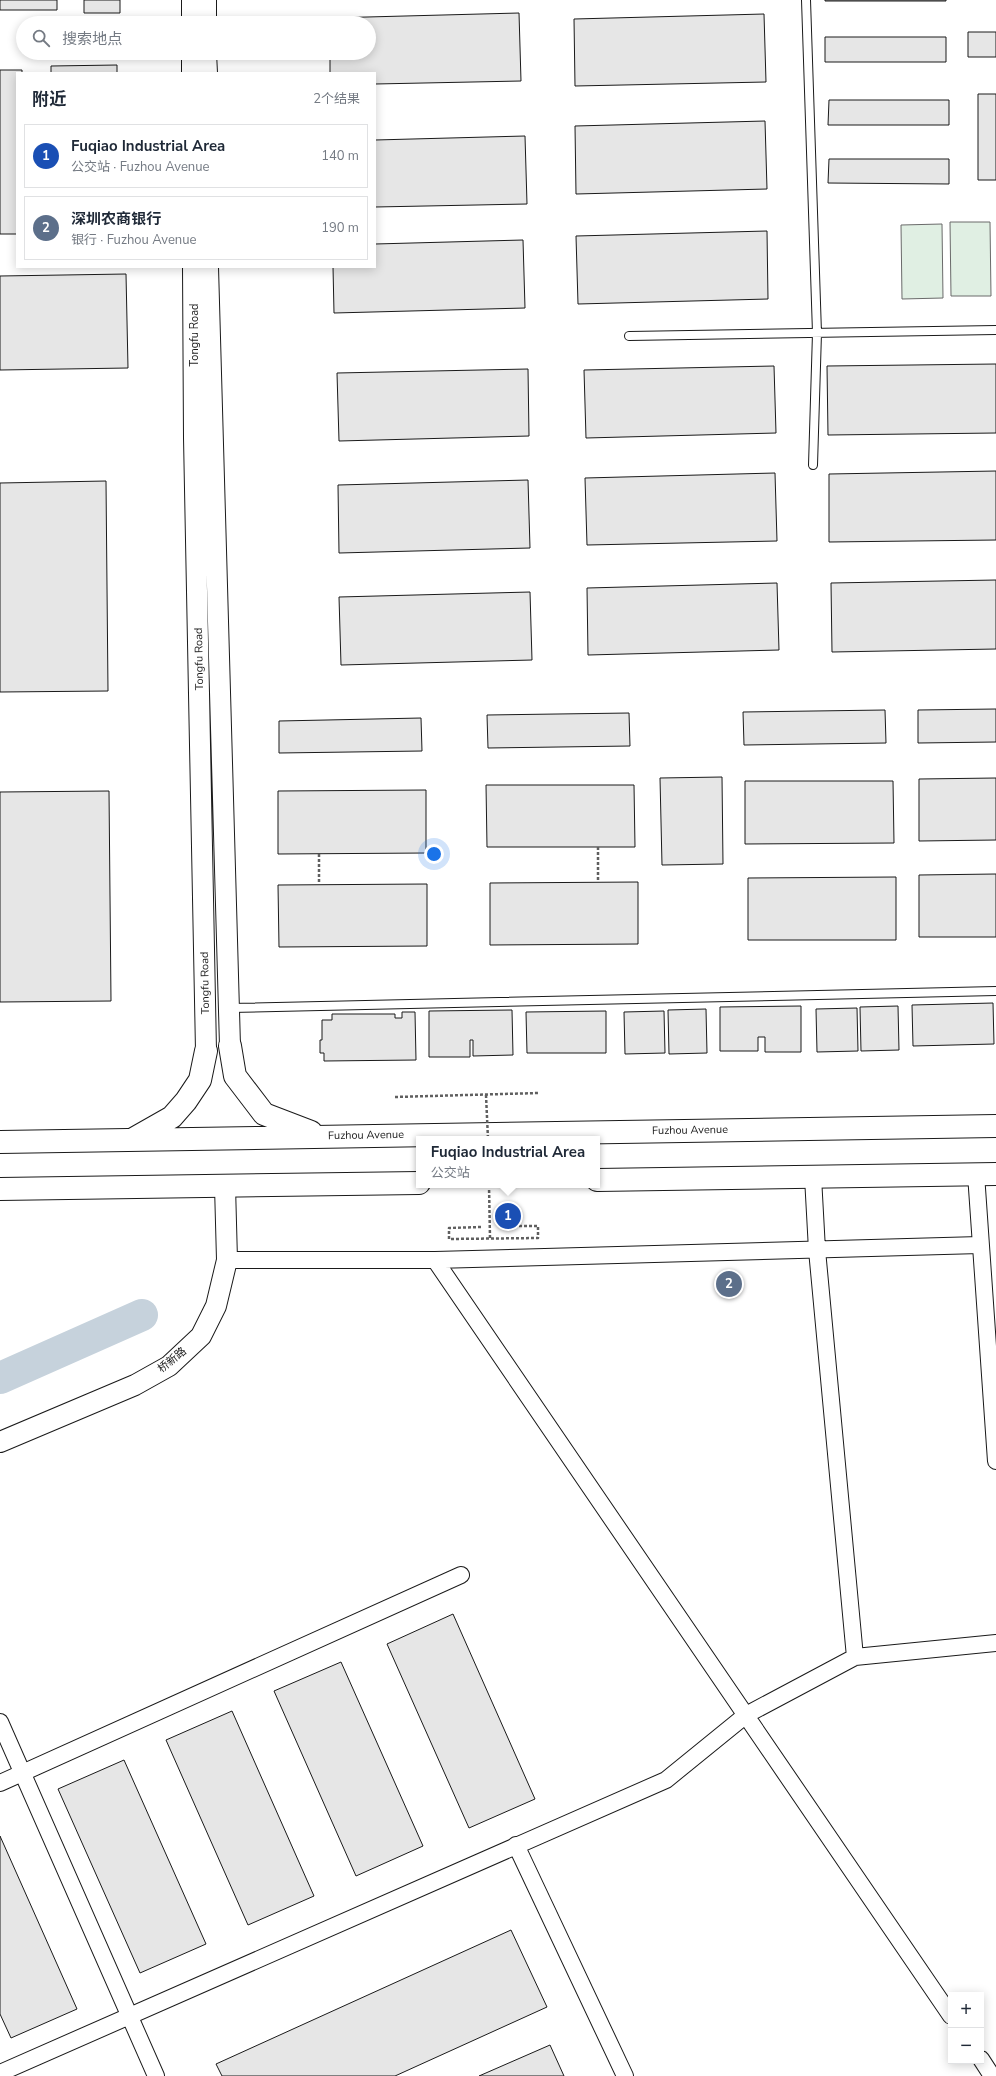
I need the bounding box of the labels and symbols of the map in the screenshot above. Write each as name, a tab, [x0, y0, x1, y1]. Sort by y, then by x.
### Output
street label: Tongfu Road	[187, 304, 202, 366]
street label: Tongfu Road	[191, 627, 207, 691]
your location	[424, 844, 444, 864]
street label: Tongfu Road	[197, 951, 213, 1015]
street label: Fuzhou Avenue	[652, 1122, 728, 1138]
street label: Fuzhou Avenue	[328, 1127, 404, 1143]
pin: 1	[495, 1201, 521, 1231]
pin: 2	[716, 1269, 742, 1299]
street label: 桥新路	[154, 1344, 190, 1376]

